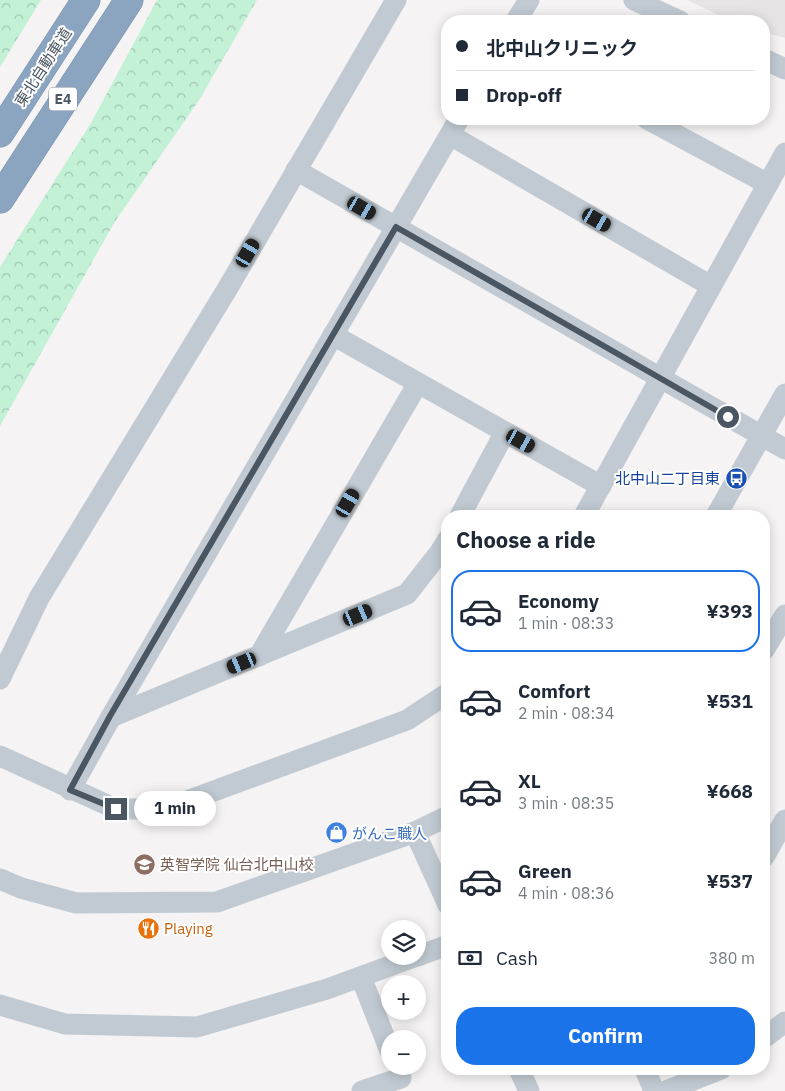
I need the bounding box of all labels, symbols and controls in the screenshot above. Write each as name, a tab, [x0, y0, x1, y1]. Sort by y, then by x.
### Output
street label: 東北自動車道	[11, 24, 75, 110]
text: 北中山クリニック	[486, 36, 638, 60]
text: Drop-off	[486, 83, 562, 107]
road number: E4	[49, 88, 77, 110]
car	[345, 194, 378, 222]
car	[580, 206, 613, 234]
car	[234, 236, 261, 270]
route start	[717, 406, 739, 428]
car	[504, 427, 537, 455]
bus stop icon: 北中山二丁目東	[724, 466, 748, 490]
place label: 北中山二丁目東	[615, 469, 720, 488]
car	[334, 486, 361, 520]
text: Choose a ride	[456, 525, 596, 554]
icon: car	[458, 589, 503, 634]
text: Economy	[518, 589, 599, 613]
text: ¥393	[706, 599, 753, 623]
car	[341, 602, 374, 628]
text: 1 min · 08:33	[518, 613, 614, 633]
car	[225, 650, 258, 676]
icon: car	[458, 679, 503, 724]
text: Comfort	[518, 679, 591, 703]
text: ¥531	[706, 689, 753, 713]
text: 2 min · 08:34	[518, 703, 614, 723]
icon: car	[458, 769, 503, 814]
text: XL	[518, 769, 541, 793]
text: ¥668	[706, 779, 753, 803]
callout: 1 min	[134, 792, 216, 826]
text: 3 min · 08:35	[518, 793, 614, 813]
route end	[105, 798, 127, 820]
text: 1 min	[154, 798, 196, 818]
shop icon: がんこ職人	[324, 821, 348, 845]
place label: がんこ職人	[352, 824, 427, 843]
school or university icon: 英智学院 仙台北中山校	[132, 852, 156, 876]
place label: 英智学院 仙台北中山校	[160, 855, 314, 874]
icon: car	[458, 859, 503, 904]
text: Green	[518, 859, 572, 883]
text: ¥537	[706, 869, 753, 893]
text: 4 min · 08:36	[518, 883, 614, 903]
restaurant icon: Playing	[136, 916, 160, 940]
place label: Playing	[164, 919, 213, 938]
map controls	[381, 920, 426, 1075]
button: layers	[381, 920, 426, 965]
icon: cash	[456, 944, 484, 972]
text: Cash	[496, 946, 538, 970]
text: 380 m	[708, 948, 755, 968]
button: +	[381, 975, 426, 1020]
button: Confirm	[456, 1007, 755, 1065]
button: −	[381, 1030, 426, 1075]

